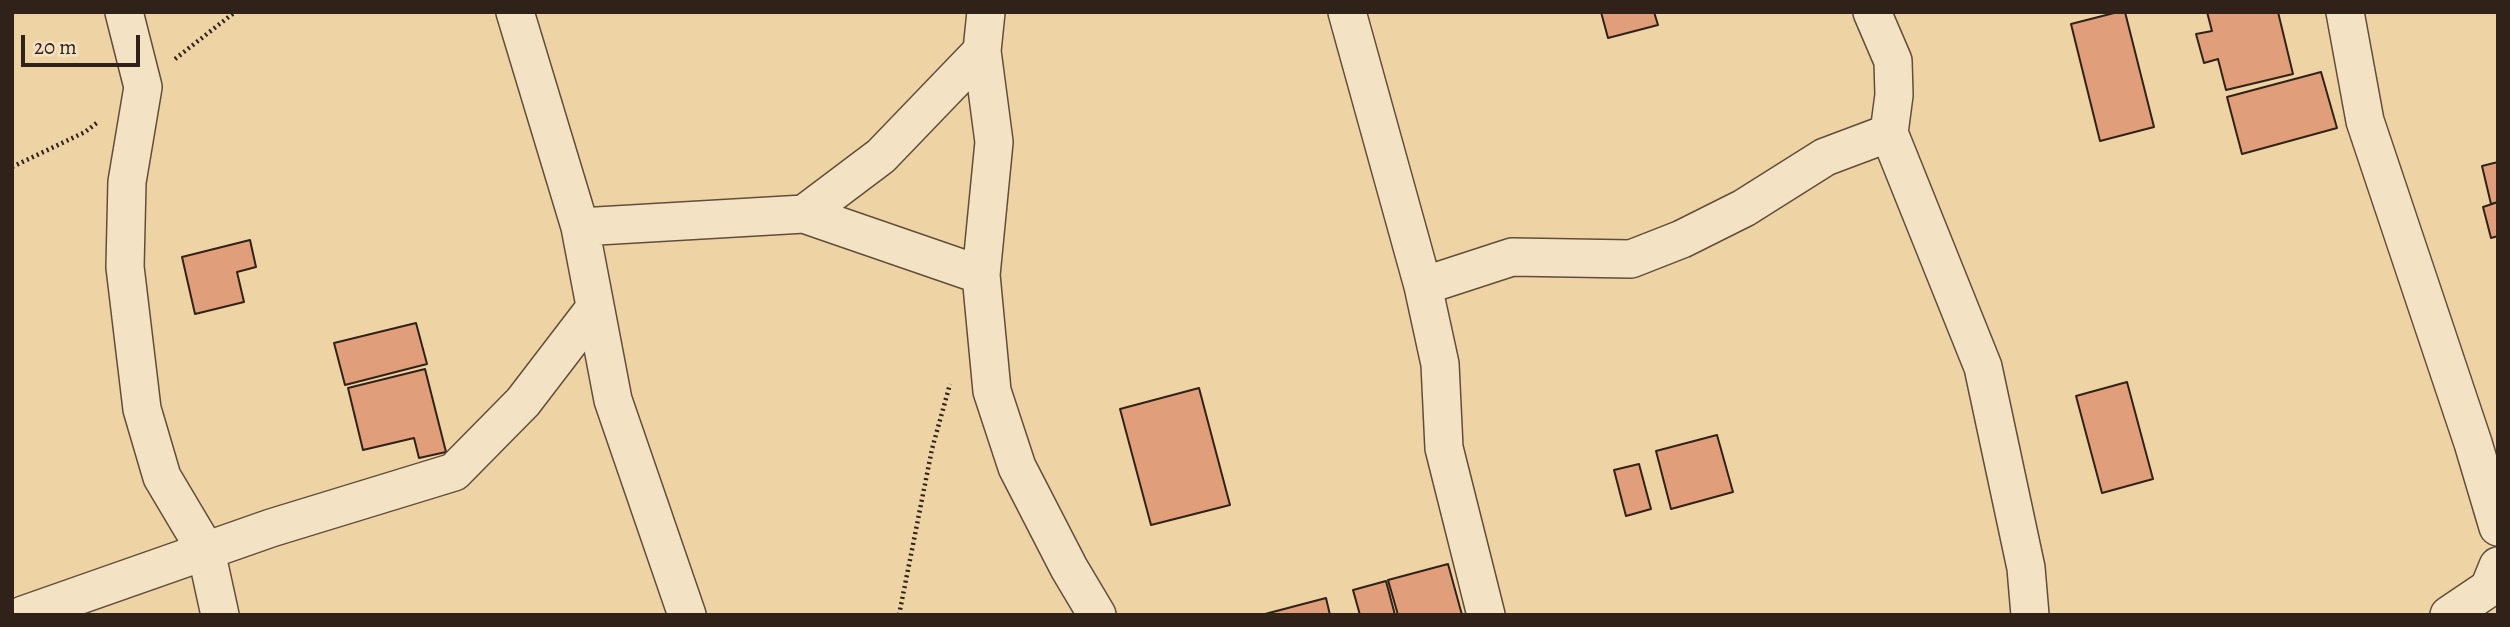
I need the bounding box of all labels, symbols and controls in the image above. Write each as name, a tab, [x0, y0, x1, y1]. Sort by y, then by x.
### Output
scale bar	[24, 21, 144, 65]
text: 20 m	[34, 33, 77, 61]

